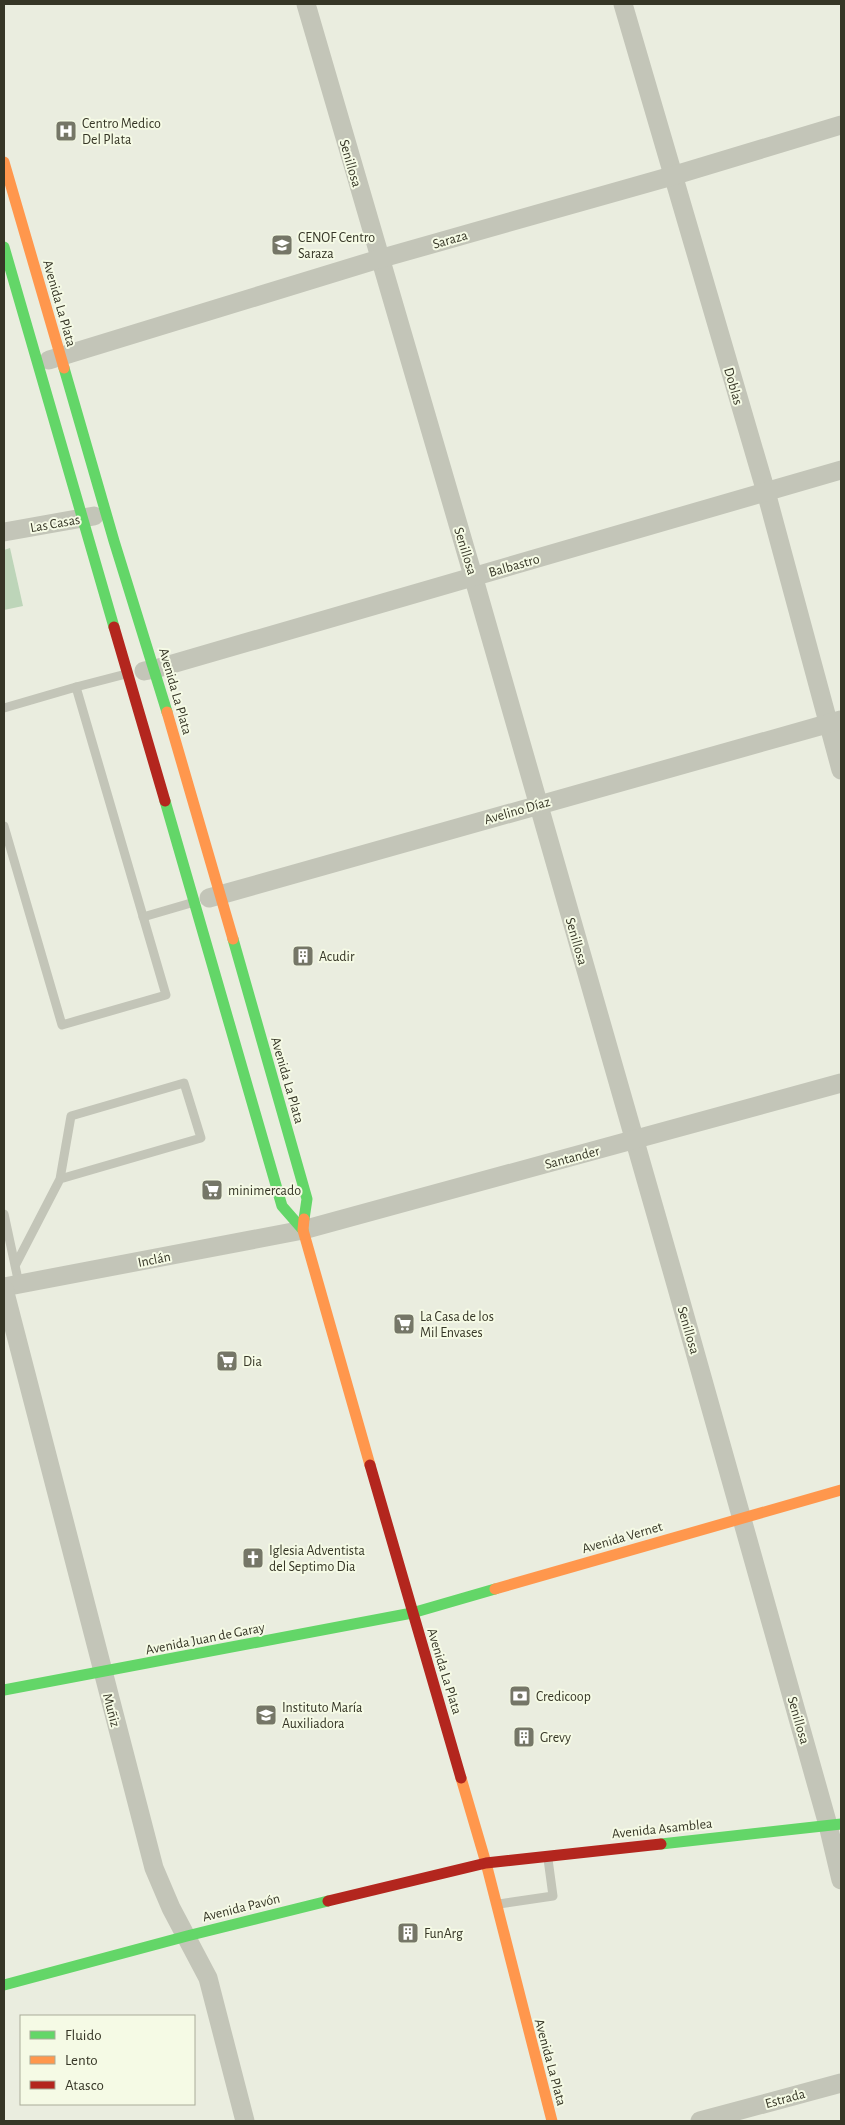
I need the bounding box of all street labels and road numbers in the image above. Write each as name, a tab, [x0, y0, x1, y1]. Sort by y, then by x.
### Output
street label: Senillosa	[337, 138, 364, 189]
street label: Saraza	[431, 228, 470, 252]
street label: Avenida La Plata	[40, 258, 78, 349]
street label: Doblas	[721, 366, 745, 407]
street label: Las Casas	[29, 513, 81, 535]
street label: Senillosa	[451, 526, 479, 577]
street label: Balbastro	[487, 552, 541, 580]
street label: Avenida La Plata	[156, 646, 194, 737]
street label: Avelino Díaz	[483, 795, 552, 827]
street label: Senillosa	[563, 916, 590, 967]
street label: Avenida La Plata	[268, 1035, 306, 1126]
street label: Santander	[543, 1144, 602, 1172]
street label: Inclán	[137, 1250, 172, 1270]
street label: Senillosa	[675, 1305, 702, 1356]
street label: Avenida Vernet	[580, 1520, 665, 1556]
street label: Avenida Juan de Garay	[144, 1621, 266, 1657]
street label: Avenida La Plata	[424, 1627, 464, 1717]
street label: Muñiz	[100, 1692, 122, 1729]
street label: Senillosa	[785, 1695, 812, 1746]
street label: Avenida Asamblea	[611, 1817, 714, 1841]
street label: Avenida Pavón	[201, 1892, 282, 1924]
street label: Avenida La Plata	[532, 2017, 569, 2108]
street label: Estrada	[764, 2087, 807, 2111]

